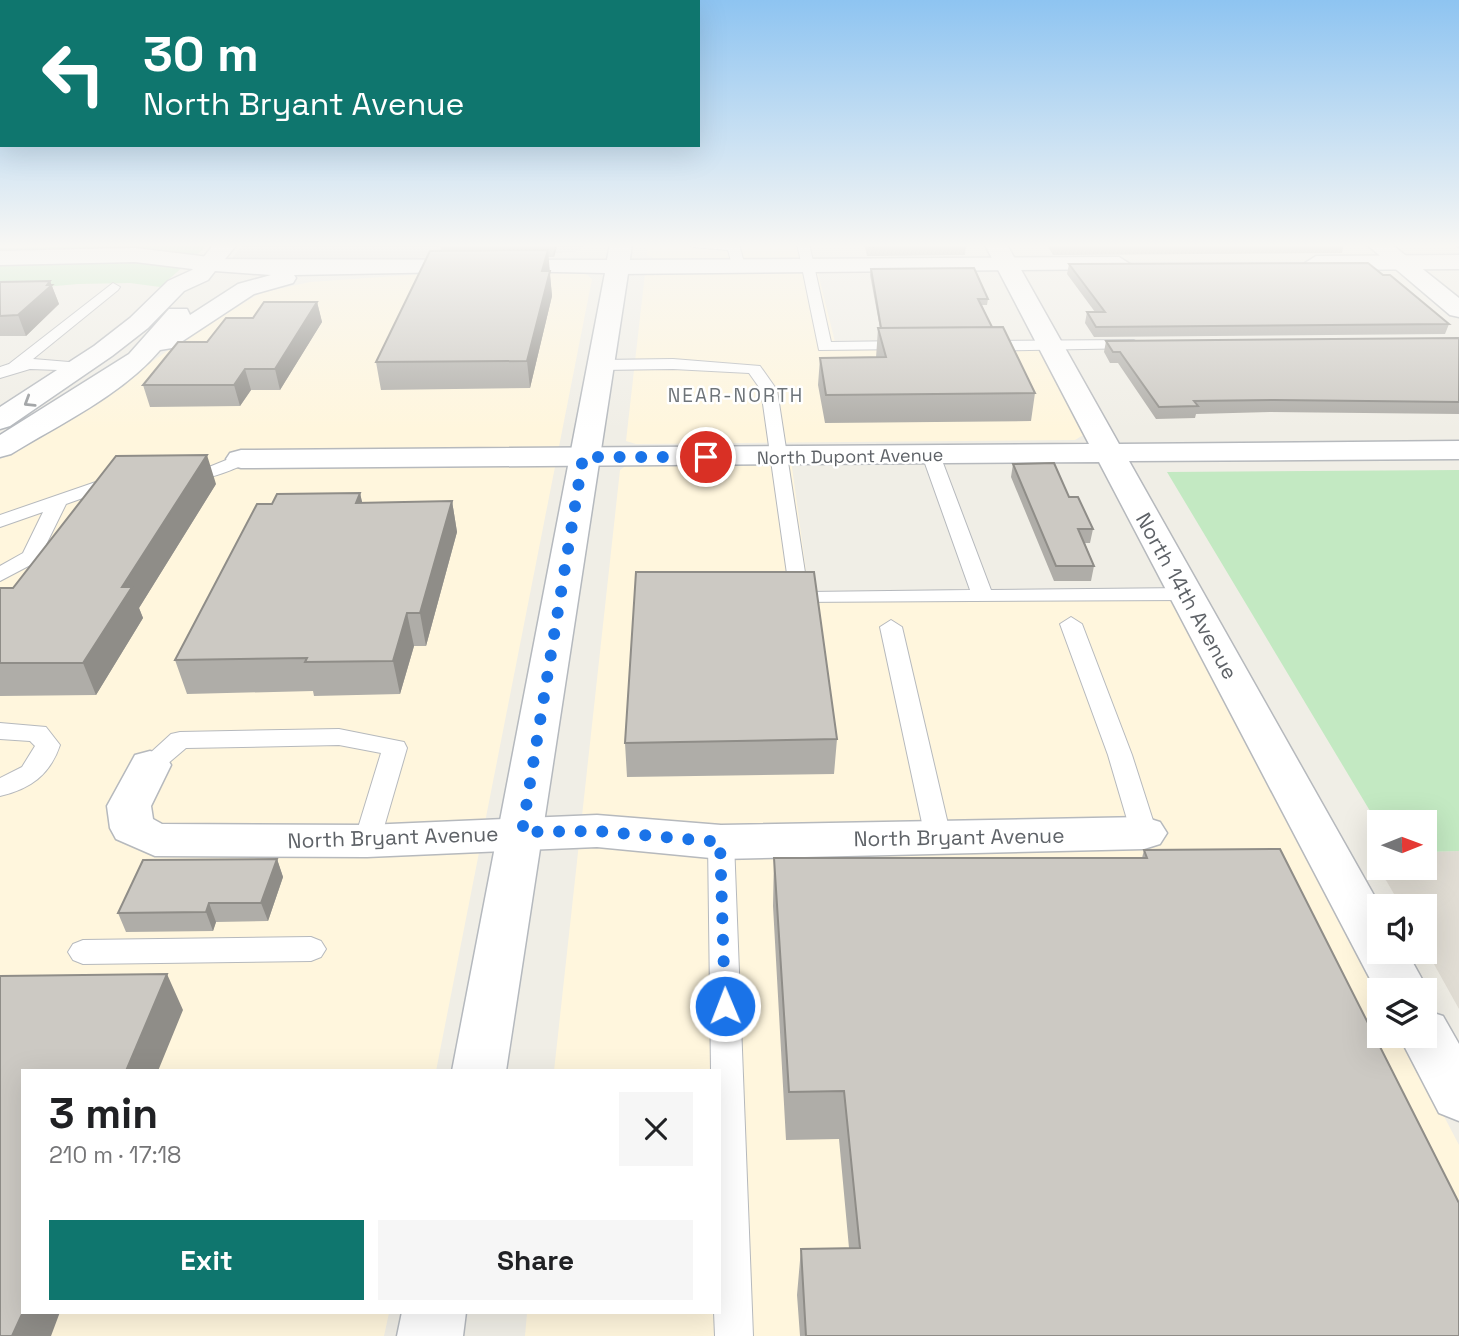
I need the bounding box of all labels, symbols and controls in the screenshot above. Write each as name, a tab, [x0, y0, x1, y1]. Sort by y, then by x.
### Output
text: 30 m	[143, 23, 259, 85]
icon: left	[28, 28, 119, 119]
text: North Bryant Avenue	[143, 84, 465, 124]
district label: NEAR-NORTH	[668, 383, 804, 408]
one-way arrow	[23, 394, 36, 407]
pin	[676, 427, 736, 487]
icon: arrive	[687, 438, 725, 476]
street label: North Dupont Avenue	[757, 443, 943, 469]
street label: North 14th Avenue	[1130, 508, 1244, 684]
north arrow	[1367, 810, 1437, 880]
map controls	[1367, 810, 1437, 1048]
street label: North Bryant Avenue	[287, 820, 499, 854]
street label: North Bryant Avenue	[853, 822, 1065, 852]
button: sound	[1367, 894, 1437, 964]
position arrow	[688, 969, 762, 1043]
button: layers	[1367, 978, 1437, 1048]
text: 3 min	[49, 1087, 158, 1140]
button: close	[619, 1092, 693, 1166]
text: 210 m · 17:18	[49, 1140, 181, 1170]
button: Exit	[49, 1220, 364, 1300]
button: Share	[378, 1220, 693, 1300]

